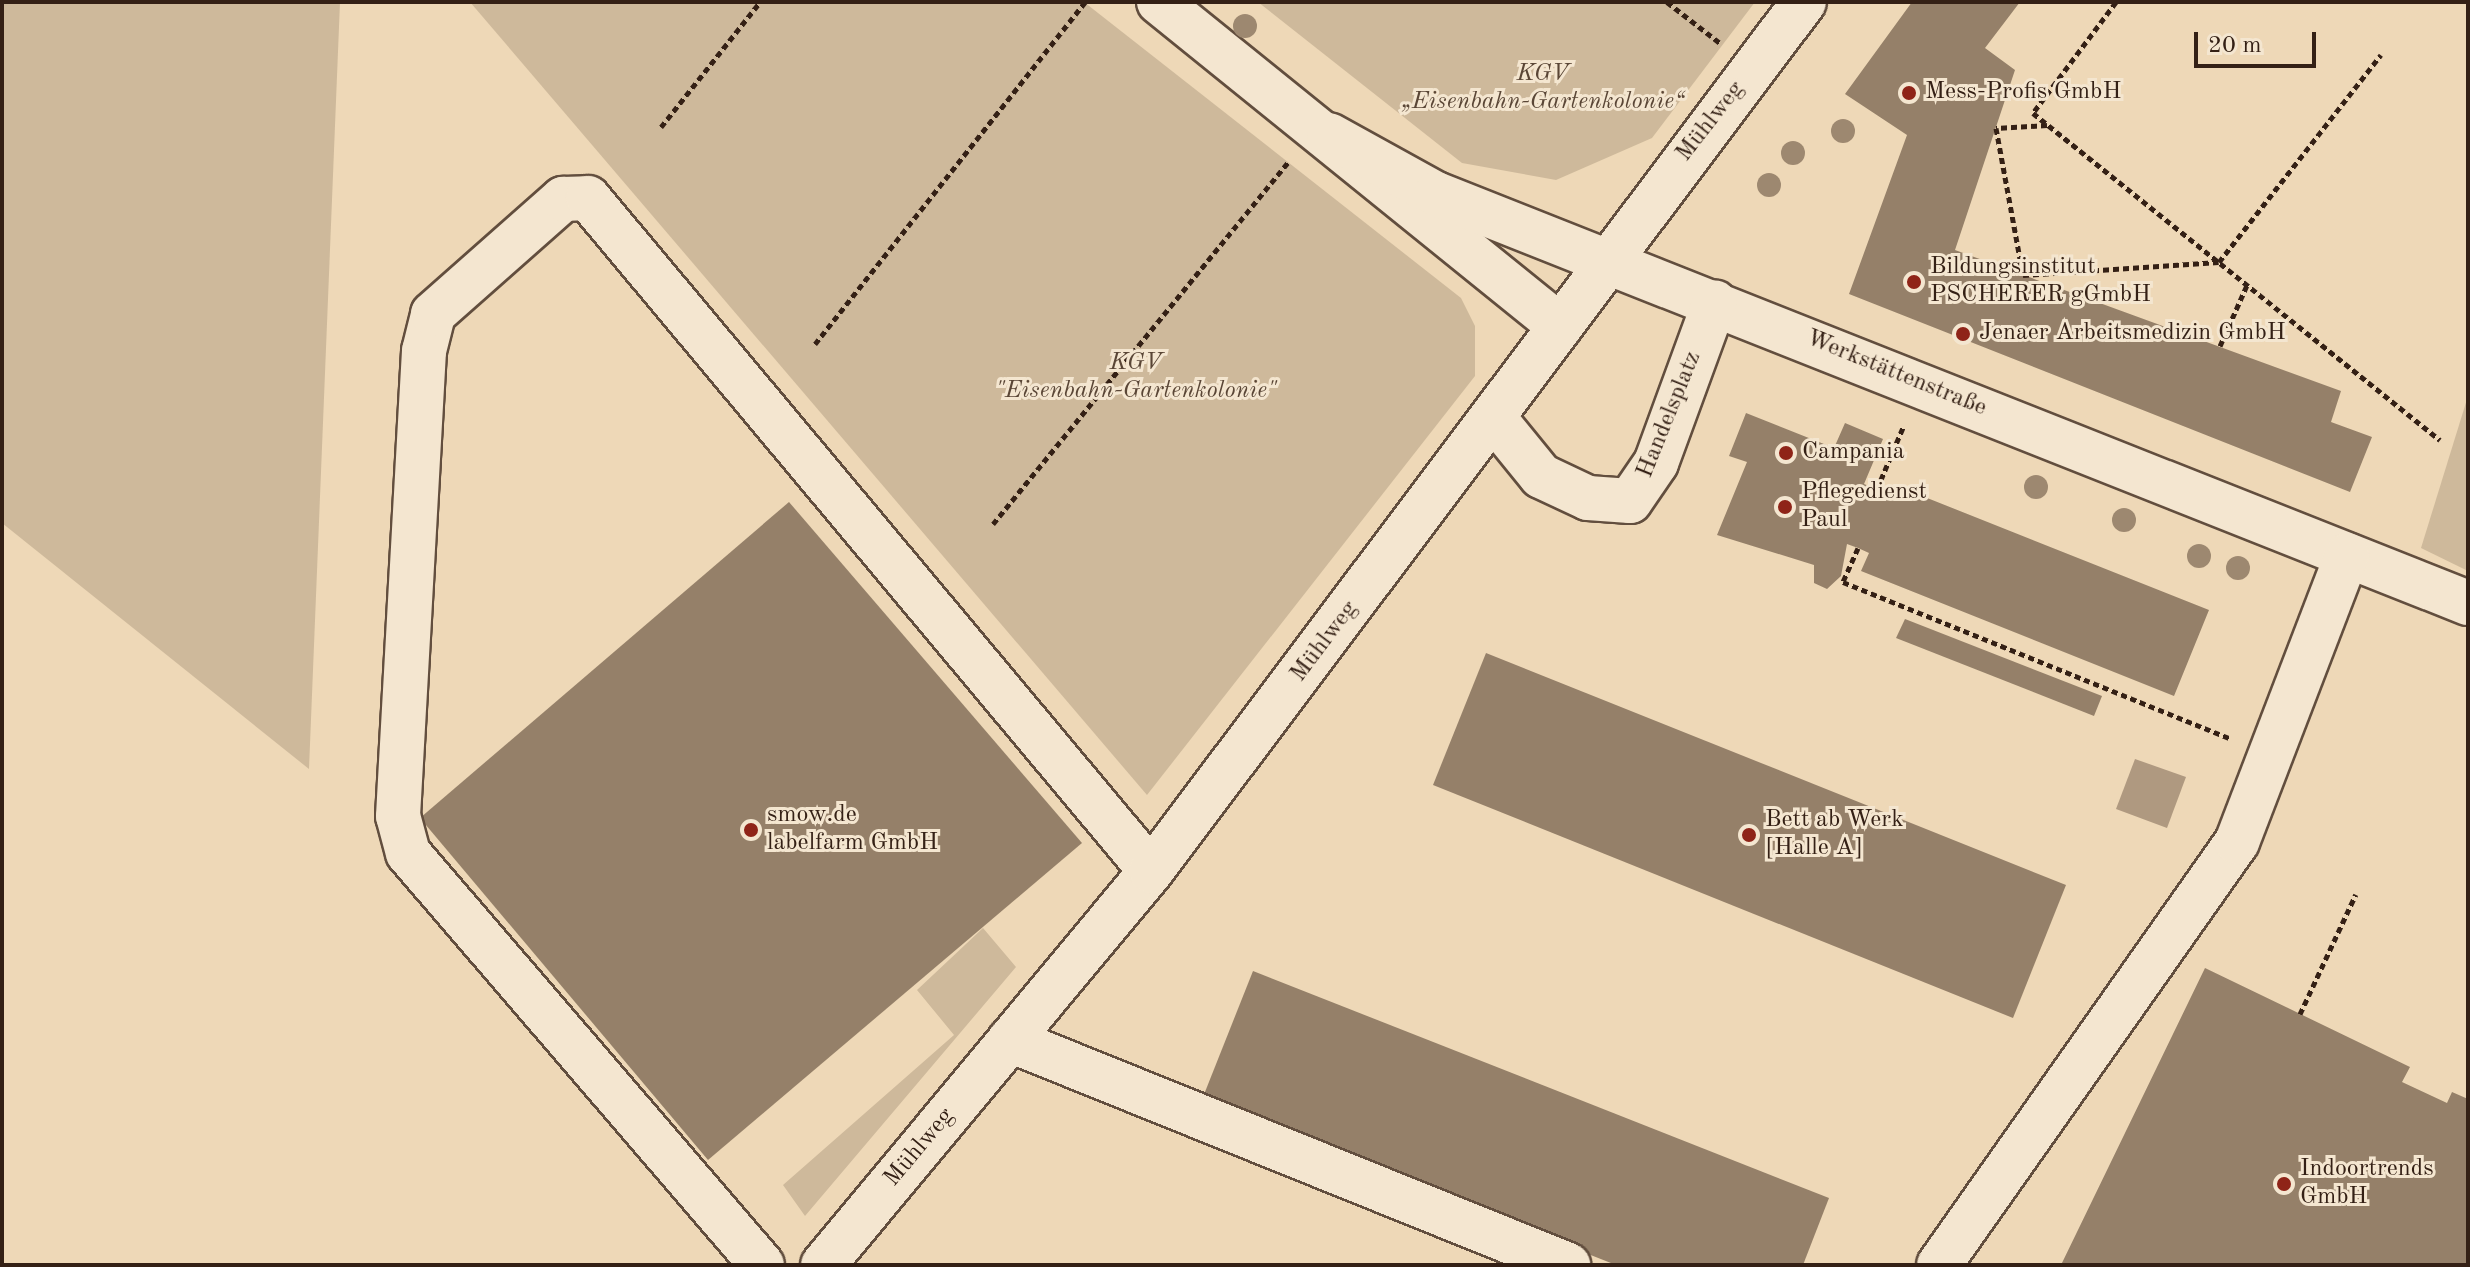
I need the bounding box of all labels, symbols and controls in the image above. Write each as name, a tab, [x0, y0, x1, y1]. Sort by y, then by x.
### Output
scale bar	[2198, 16, 2320, 66]
text: 20 m	[2208, 34, 2262, 58]
park label: KGV „Eisenbahn-Gartenkolonie“	[1401, 61, 1685, 117]
street label: Mühlweg	[1671, 76, 1751, 168]
place label: Mess-Profis GmbH	[1925, 79, 2121, 107]
marker: Mess-Profis GmbH	[1900, 84, 1918, 102]
place label: Bildungsinstitut PSCHERER gGmbH	[1930, 254, 2151, 310]
marker: Bildungsinstitut PSCHERER gGmbH	[1905, 273, 1923, 291]
place label: Jenaer Arbeitsmedizin GmbH	[1979, 320, 2286, 348]
street label: Werkstättenstraße	[1801, 325, 1991, 423]
marker: Jenaer Arbeitsmedizin GmbH	[1954, 325, 1972, 343]
street label: Handelsplatz	[1632, 348, 1708, 482]
park label: KGV "Eisenbahn-Gartenkolonie"	[995, 350, 1277, 406]
place label: Campania	[1802, 439, 1905, 467]
marker: Campania	[1777, 444, 1795, 462]
place label: Pflegedienst Paul	[1801, 479, 1927, 535]
marker: Pflegedienst Paul	[1776, 498, 1794, 516]
street label: Mühlweg	[1285, 596, 1365, 688]
place label: smow.de labelfarm GmbH	[767, 802, 938, 858]
place label: Bett ab Werk [Halle A]	[1765, 807, 1904, 863]
marker: smow.de labelfarm GmbH	[742, 821, 760, 839]
marker: Bett ab Werk [Halle A]	[1740, 826, 1758, 844]
street label: Mühlweg	[879, 1103, 961, 1193]
place label: Indoortrends GmbH	[2300, 1156, 2434, 1212]
marker: Indoortrends GmbH	[2275, 1175, 2293, 1193]

